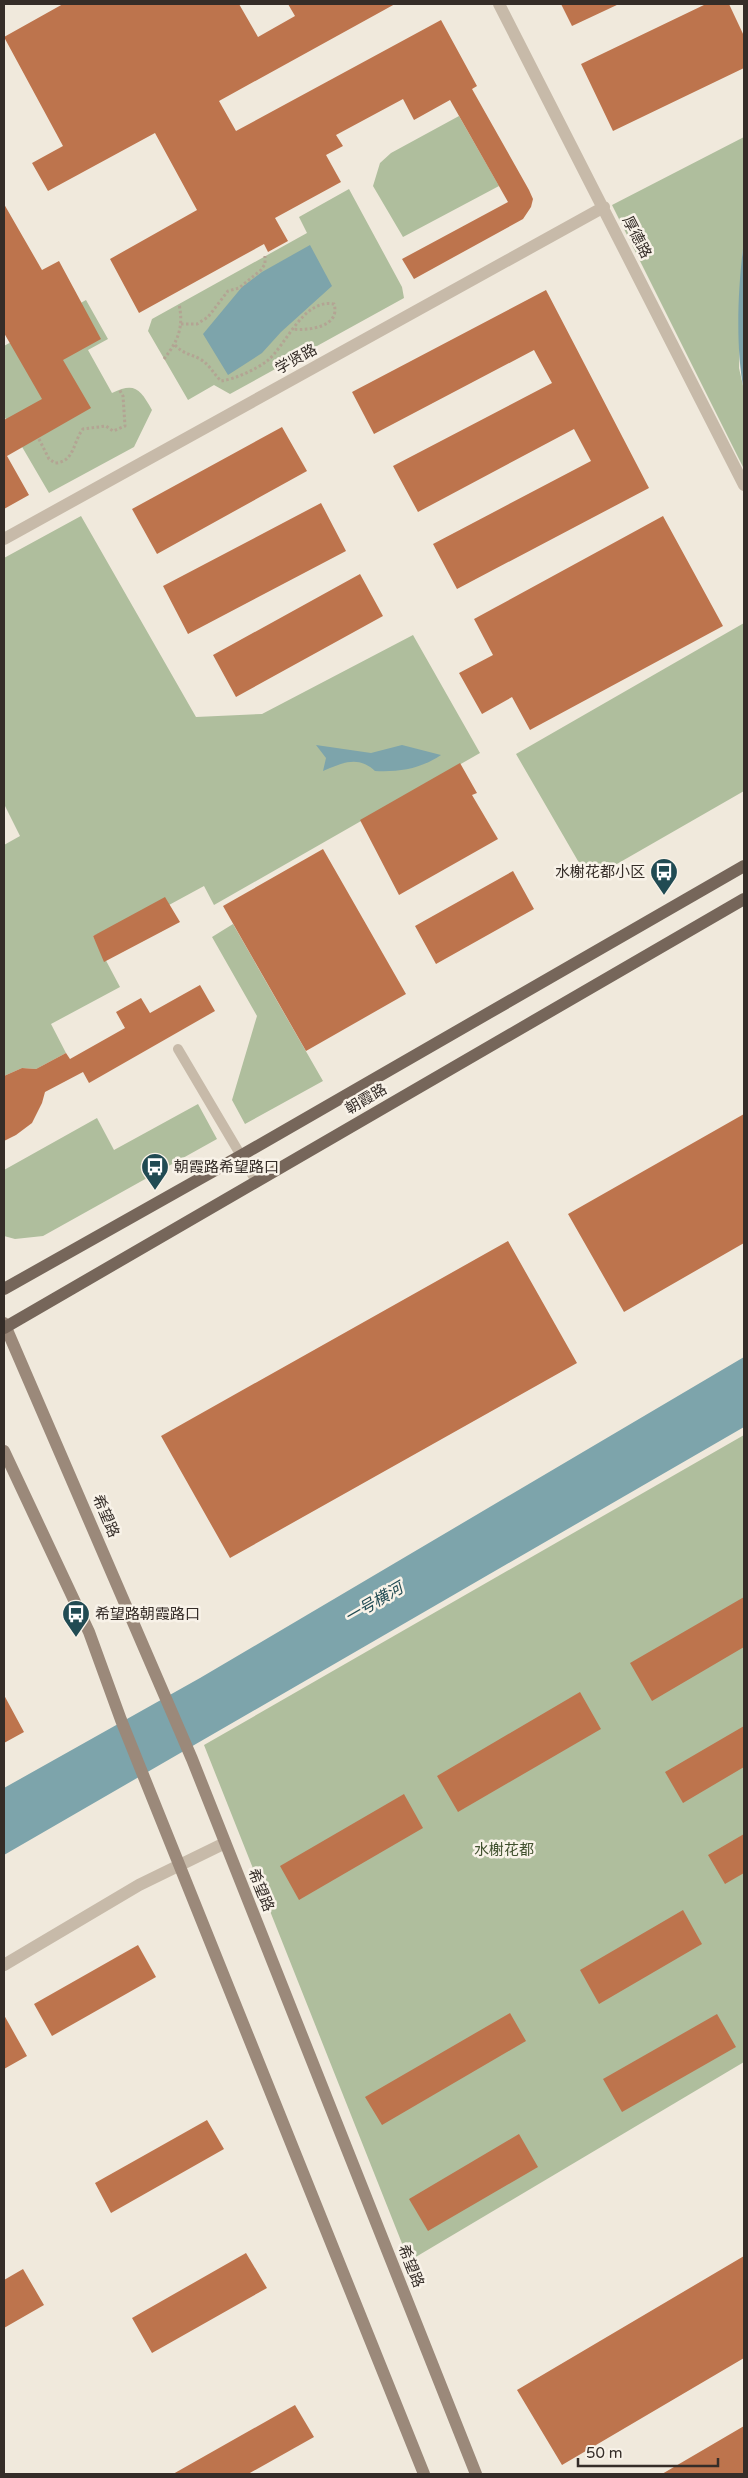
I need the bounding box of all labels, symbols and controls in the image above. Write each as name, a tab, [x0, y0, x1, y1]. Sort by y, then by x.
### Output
street label: 厚德路	[619, 213, 655, 261]
street label: 学贤路	[272, 340, 320, 378]
bus stop icon: 水榭花都小区	[649, 857, 679, 896]
place label: 水榭花都小区	[555, 863, 645, 881]
street label: 朝霞路	[342, 1080, 390, 1118]
bus stop icon: 朝霞路希望路口	[140, 1152, 170, 1191]
place label: 朝霞路希望路口	[174, 1158, 279, 1176]
street label: 希望路	[89, 1492, 123, 1540]
water label: 一号横河	[341, 1577, 409, 1628]
bus stop icon: 希望路朝霞路口	[61, 1599, 91, 1638]
place label: 希望路朝霞路口	[95, 1605, 200, 1623]
park label: 水榭花都	[474, 1841, 534, 1859]
street label: 希望路	[244, 1866, 278, 1914]
street label: 希望路	[394, 2242, 428, 2290]
scale bar	[578, 2436, 718, 2468]
text: 50 m	[586, 2444, 623, 2462]

